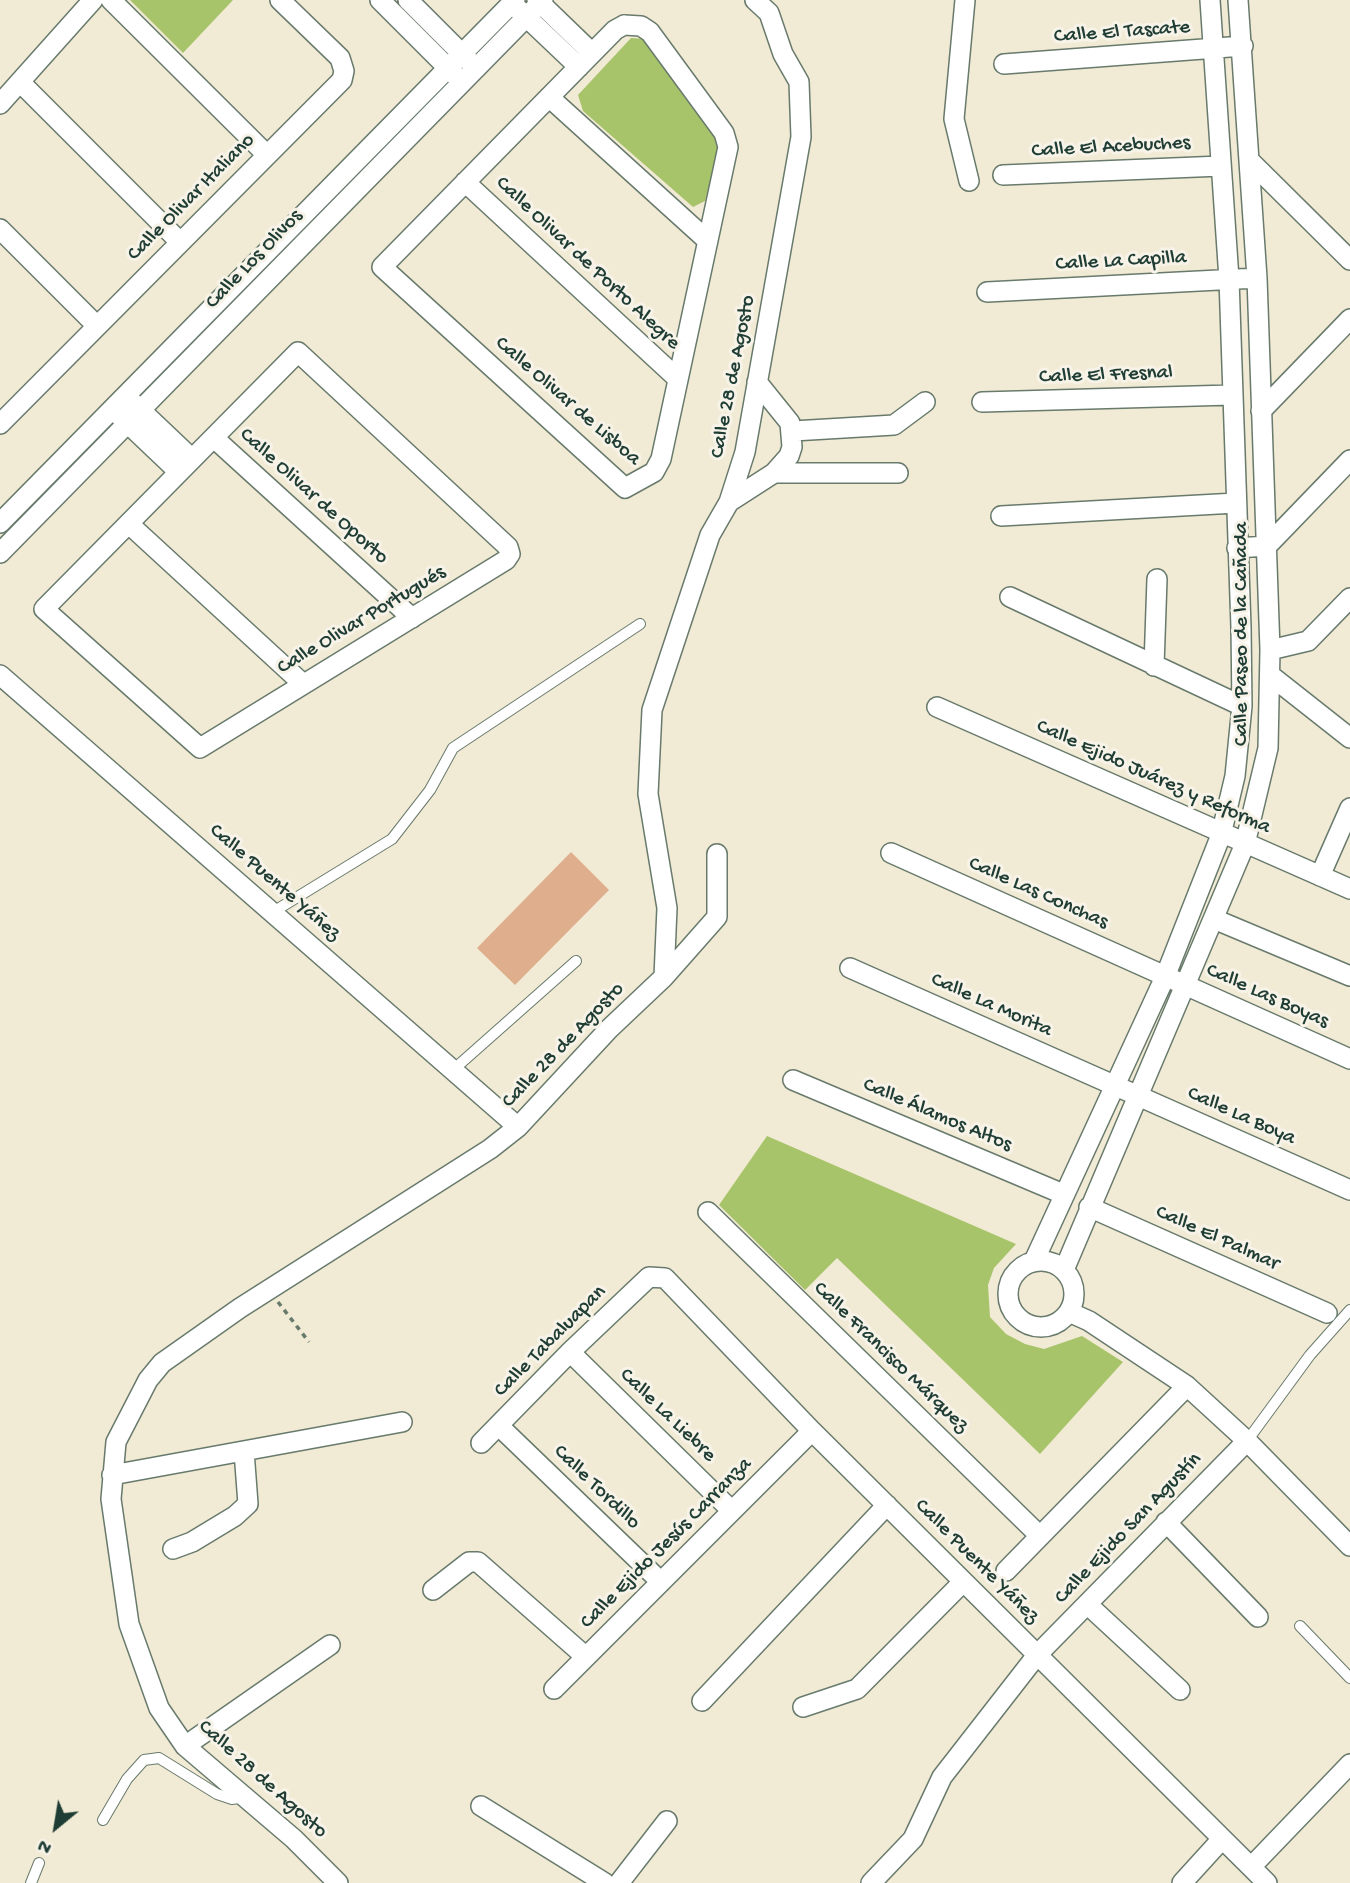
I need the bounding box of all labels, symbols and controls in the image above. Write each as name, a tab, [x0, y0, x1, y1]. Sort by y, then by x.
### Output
street label: Calle El Tascate	[1053, 16, 1191, 50]
street label: Calle Olivar Italiano	[123, 129, 261, 267]
street label: Calle El Acebuches	[1031, 131, 1191, 165]
street label: Calle Olivar de Porto Alegre	[489, 172, 685, 356]
street label: Calle Los Olivos	[201, 205, 309, 315]
street label: Calle La Capilla	[1055, 246, 1187, 278]
street label: Calle 28 de Agosto	[706, 293, 762, 461]
street label: Calle Olivar de Lisboa	[489, 332, 645, 472]
street label: Calle El Fresnal	[1039, 361, 1173, 391]
street label: Calle Olivar de Oporto	[233, 423, 393, 571]
street label: Calle Paseo de la Cañada	[1230, 522, 1256, 746]
street label: Calle Olivar Portugués	[273, 561, 451, 681]
street label: Calle Ejido Juárez y Reforma	[1032, 715, 1274, 841]
street label: Calle Puente Yáñez	[203, 819, 345, 947]
street label: Calle Las Conchas	[964, 852, 1112, 936]
street label: Calle Las Boyas	[1202, 959, 1332, 1035]
street label: Calle La Morita	[926, 968, 1056, 1044]
street label: Calle 28 de Agosto	[497, 978, 631, 1114]
street label: Calle Álamos Altos	[859, 1073, 1015, 1159]
street label: Calle La Boya	[1183, 1082, 1299, 1152]
street label: Calle El Palmar	[1151, 1201, 1283, 1277]
street label: Calle Francisco Márquez	[807, 1277, 973, 1439]
street label: Calle Tabaluapan	[490, 1281, 612, 1403]
street label: Calle La Liebre	[613, 1364, 721, 1468]
street label: Calle Tordillo	[547, 1440, 645, 1536]
street label: Calle Ejido San Agustín	[1050, 1448, 1208, 1610]
street label: Calle Ejido Jesús Carranza	[576, 1453, 758, 1635]
street label: Calle Puente Yáñez	[908, 1494, 1044, 1630]
street label: Calle 28 de Agosto	[192, 1715, 332, 1845]
north arrow	[21, 1792, 91, 1862]
text: N	[34, 1833, 56, 1859]

